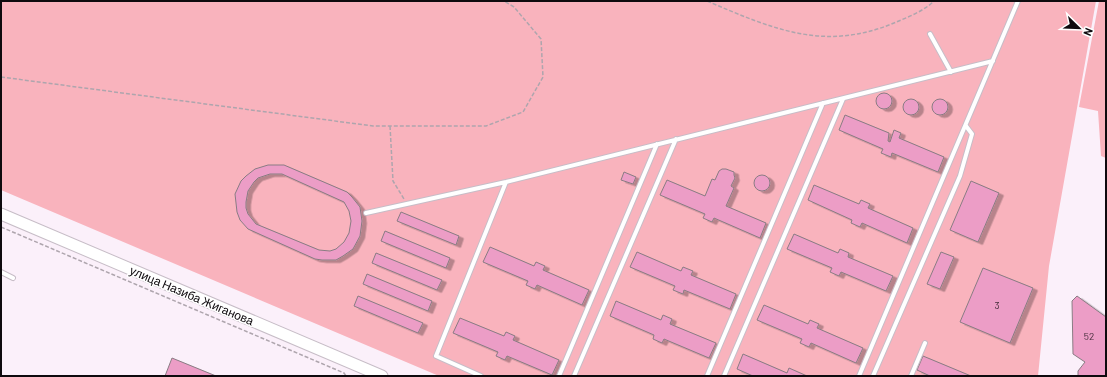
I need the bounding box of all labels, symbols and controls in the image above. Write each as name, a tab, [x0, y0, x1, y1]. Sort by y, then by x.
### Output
north arrow	[1059, 8, 1099, 48]
text: N	[1081, 26, 1096, 38]
street label: улица Назиба Жиганова	[128, 263, 256, 329]
house number: 3	[994, 299, 1000, 311]
house number: 52	[1084, 330, 1094, 342]

